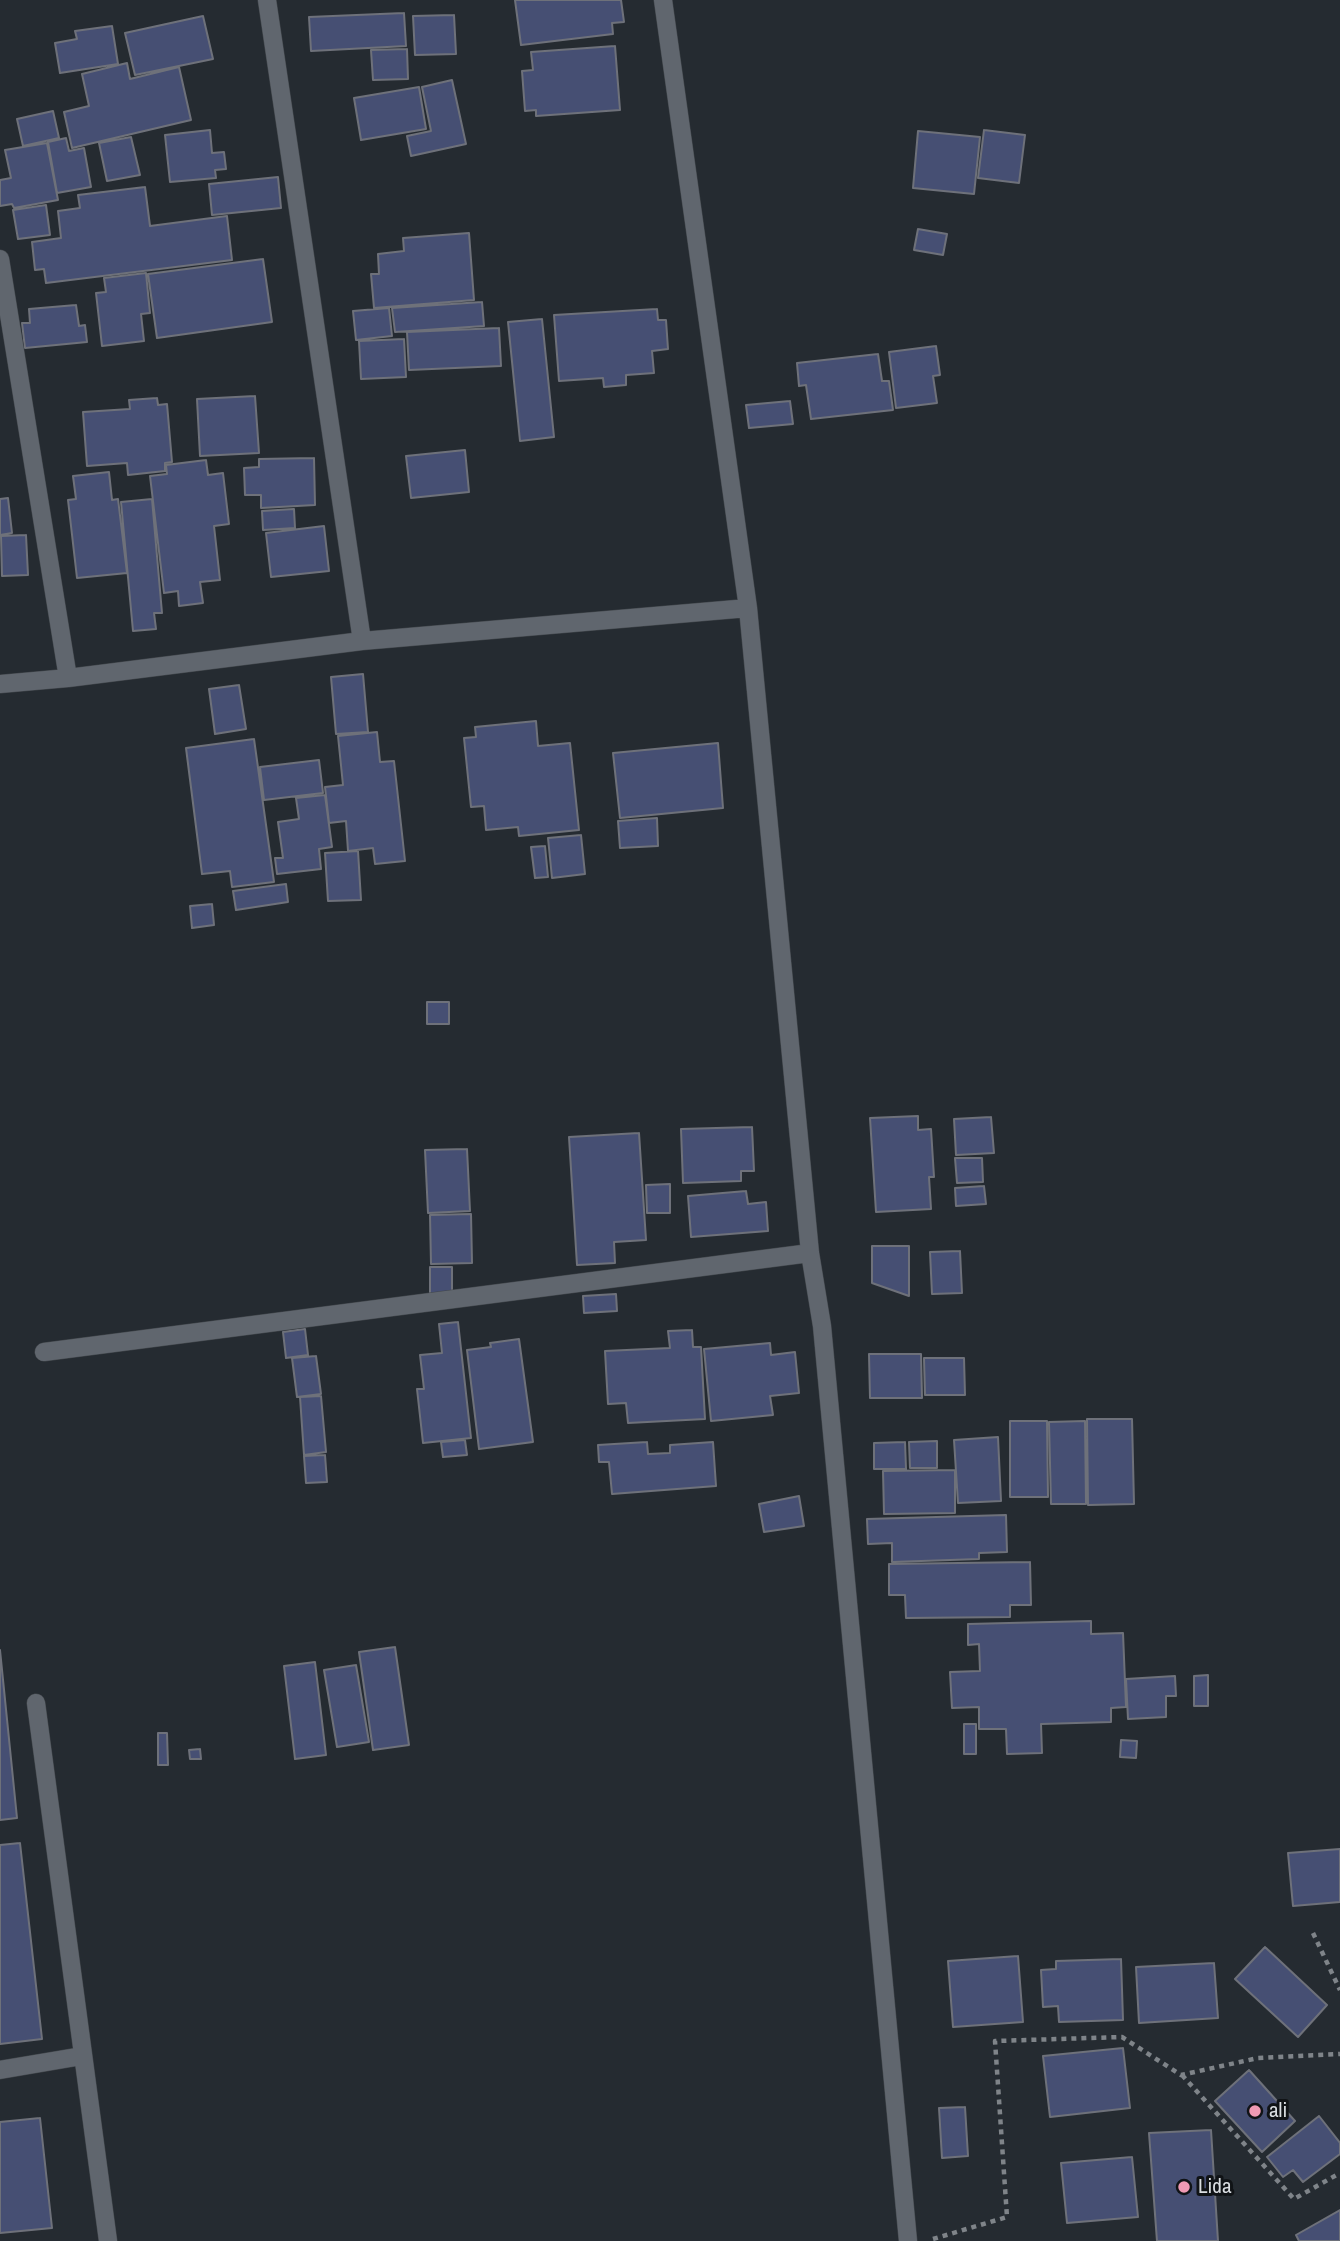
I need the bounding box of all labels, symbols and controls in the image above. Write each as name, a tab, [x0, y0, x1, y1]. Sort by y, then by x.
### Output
place label: ali	[1269, 2098, 1287, 2124]
marker: ali	[1247, 2103, 1263, 2119]
place label: Lida	[1198, 2174, 1232, 2200]
marker: Lida	[1176, 2179, 1192, 2195]

